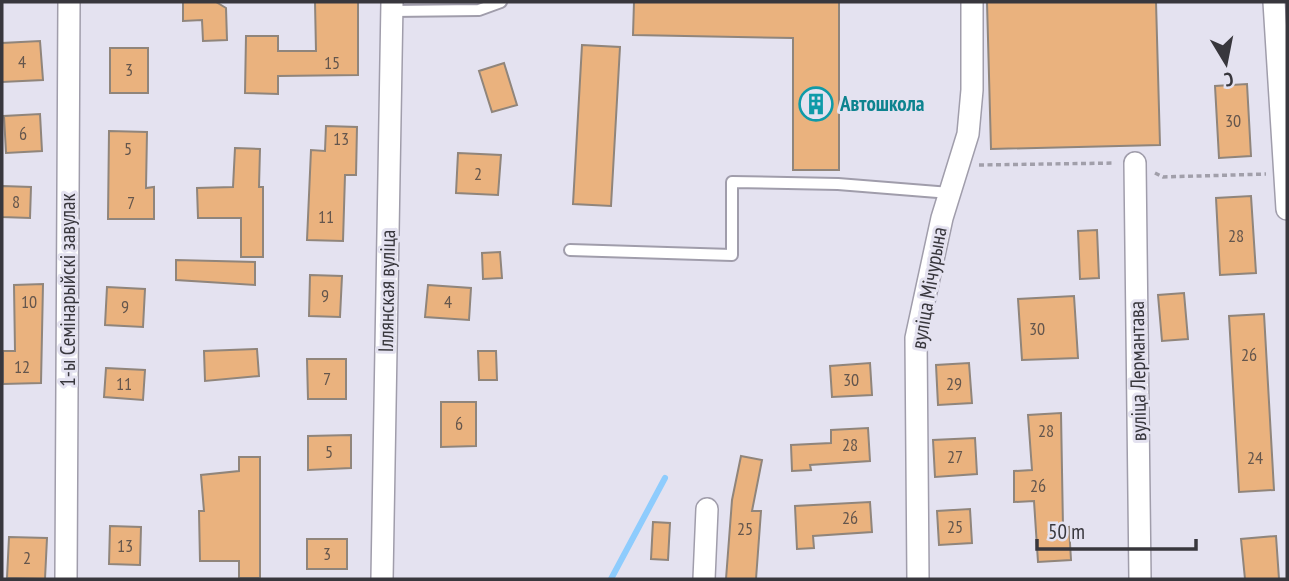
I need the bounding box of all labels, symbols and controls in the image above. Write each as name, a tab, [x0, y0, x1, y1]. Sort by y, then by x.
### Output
north arrow	[1191, 28, 1261, 98]
house number: 4	[18, 50, 26, 73]
house number: 15	[324, 51, 340, 74]
house number: 3	[125, 58, 133, 81]
text: С	[1222, 67, 1235, 92]
building icon: Автошкола	[797, 85, 835, 123]
place label: Автошкола	[839, 90, 925, 117]
house number: 30	[1225, 109, 1241, 132]
house number: 6	[19, 122, 27, 145]
house number: 13	[333, 127, 349, 150]
house number: 5	[124, 137, 132, 160]
house number: 2	[474, 162, 482, 185]
house number: 8	[12, 190, 20, 213]
house number: 7	[127, 191, 135, 214]
street label: 1-ы Семінарыйскі завулак	[54, 193, 81, 387]
house number: 11	[318, 205, 334, 228]
house number: 28	[1228, 224, 1244, 247]
street label: вуліца Мічурына	[904, 225, 953, 351]
street label: Іллянская вуліца	[372, 229, 401, 353]
house number: 9	[321, 284, 329, 307]
house number: 10	[21, 290, 37, 313]
house number: 4	[444, 290, 452, 313]
house number: 9	[121, 295, 129, 318]
street label: вуліца Лермантава	[1123, 301, 1152, 441]
house number: 30	[1029, 317, 1045, 340]
house number: 26	[1241, 343, 1257, 366]
house number: 12	[14, 355, 30, 378]
house number: 7	[323, 367, 331, 390]
house number: 30	[843, 368, 859, 391]
house number: 11	[116, 372, 132, 395]
house number: 29	[946, 372, 962, 395]
house number: 6	[455, 412, 463, 435]
house number: 28	[1038, 419, 1054, 442]
house number: 28	[842, 433, 858, 456]
house number: 5	[325, 440, 333, 463]
house number: 27	[947, 445, 963, 468]
house number: 24	[1247, 446, 1263, 469]
house number: 26	[1030, 474, 1046, 497]
house number: 26	[842, 506, 858, 529]
scale bar	[1037, 508, 1196, 552]
house number: 25	[947, 515, 963, 538]
house number: 25	[737, 517, 753, 540]
text: 50 m	[1048, 518, 1085, 545]
house number: 13	[117, 534, 133, 557]
house number: 3	[323, 542, 331, 565]
house number: 2	[23, 546, 31, 569]

